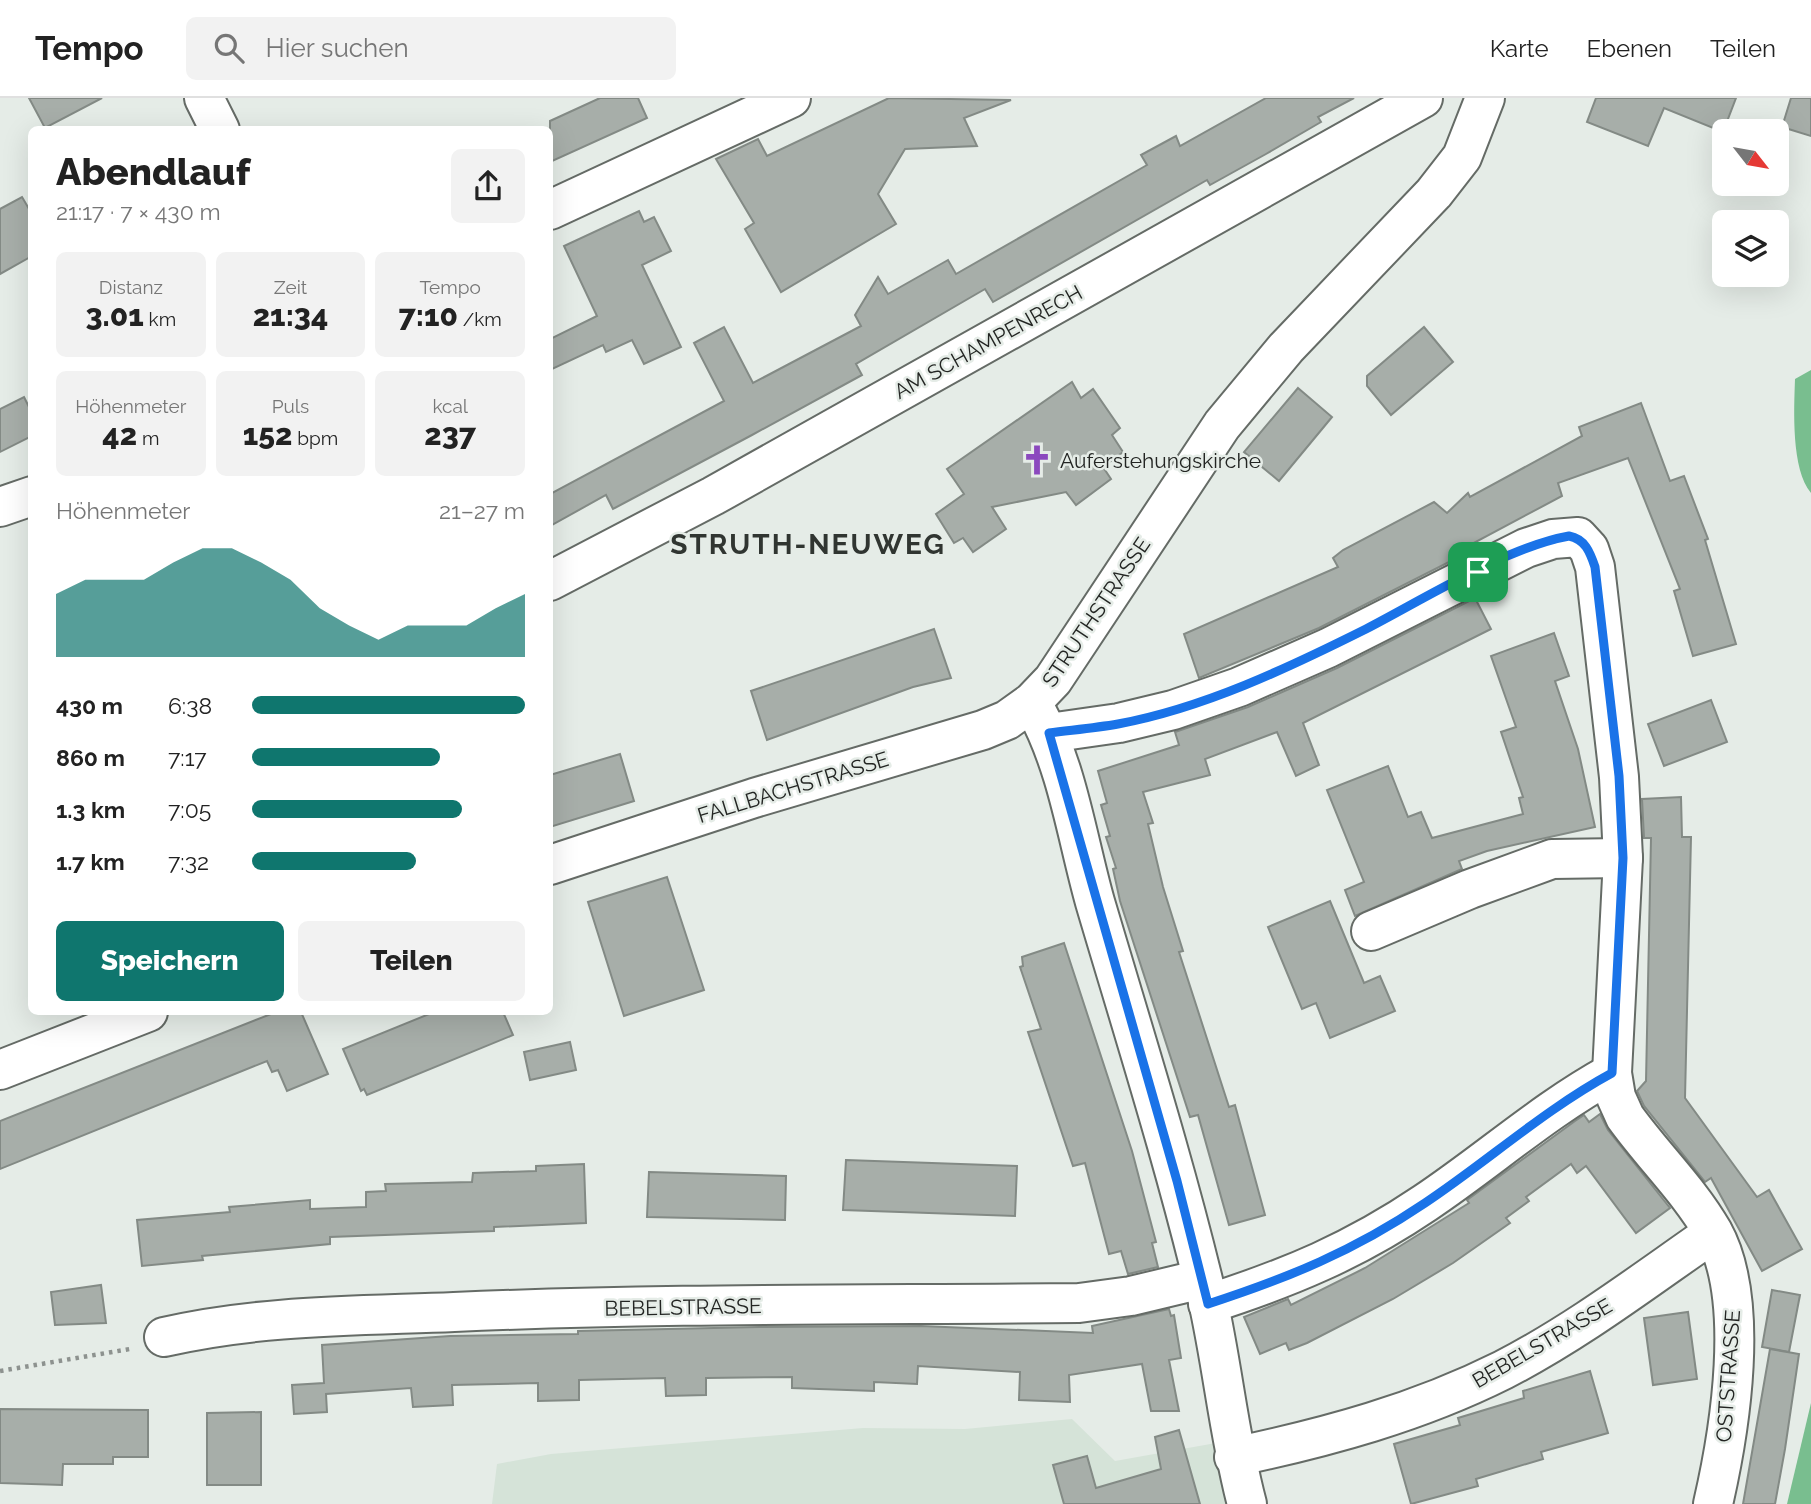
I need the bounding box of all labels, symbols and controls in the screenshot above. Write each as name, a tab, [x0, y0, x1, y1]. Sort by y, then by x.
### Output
search box	[186, 17, 676, 80]
text: Tempo	[35, 29, 144, 68]
icon: search	[210, 29, 248, 67]
text: Hier suchen	[266, 33, 409, 63]
text: Karte	[1490, 34, 1549, 63]
text: Ebenen	[1587, 34, 1672, 63]
text: Teilen	[1710, 34, 1776, 63]
north arrow	[1712, 119, 1788, 196]
map controls	[1712, 119, 1789, 287]
text: Abendlauf	[56, 149, 250, 194]
button: share	[451, 149, 525, 223]
text: 21:17 · 7 × 430 m	[56, 198, 221, 225]
button: layers	[1712, 210, 1789, 287]
text: Distanz	[99, 276, 163, 298]
text: Zeit	[274, 276, 307, 298]
text: Tempo	[420, 276, 481, 298]
street label: AM SCHAMPENRECH	[889, 280, 1087, 404]
text: 3.01	[86, 298, 144, 333]
text: 21:34	[253, 298, 328, 333]
text: 7:10	[399, 298, 458, 333]
text: km	[144, 308, 176, 330]
text: /km	[458, 308, 502, 330]
text: Höhenmeter	[75, 395, 186, 417]
text: Puls	[272, 395, 309, 417]
text: kcal	[432, 395, 468, 417]
text: 42	[102, 417, 137, 452]
text: 152	[243, 417, 292, 452]
text: 237	[424, 417, 476, 452]
text: m	[137, 427, 159, 449]
text: bpm	[292, 427, 338, 449]
church icon: Auferstehungskirche	[1020, 443, 1054, 477]
place label: Auferstehungskirche	[1060, 448, 1261, 473]
text: Höhenmeter	[56, 497, 190, 524]
text: 21–27 m	[439, 497, 525, 524]
district label: STRUTH-NEUWEG	[670, 528, 946, 561]
street label: STRUTHSTRASSE	[1037, 533, 1155, 691]
pin	[1448, 542, 1508, 602]
icon: arrive	[1459, 553, 1497, 591]
text: 430 m	[56, 692, 123, 719]
text: 6:38	[168, 692, 212, 719]
text: 860 m	[56, 744, 125, 771]
text: 7:17	[168, 744, 207, 771]
street label: FALLBACHSTRASSE	[694, 746, 892, 828]
text: 1.3 km	[56, 796, 125, 823]
text: 7:05	[168, 796, 211, 823]
text: 1.7 km	[56, 848, 125, 875]
text: 7:32	[168, 848, 209, 875]
button: Speichern	[56, 921, 284, 1001]
button: Teilen	[298, 921, 525, 1001]
street label: BEBELSTRASSE	[604, 1293, 762, 1321]
street label: BEBELSTRASSE	[1468, 1293, 1616, 1393]
street label: OSTSTRASSE	[1711, 1309, 1745, 1443]

